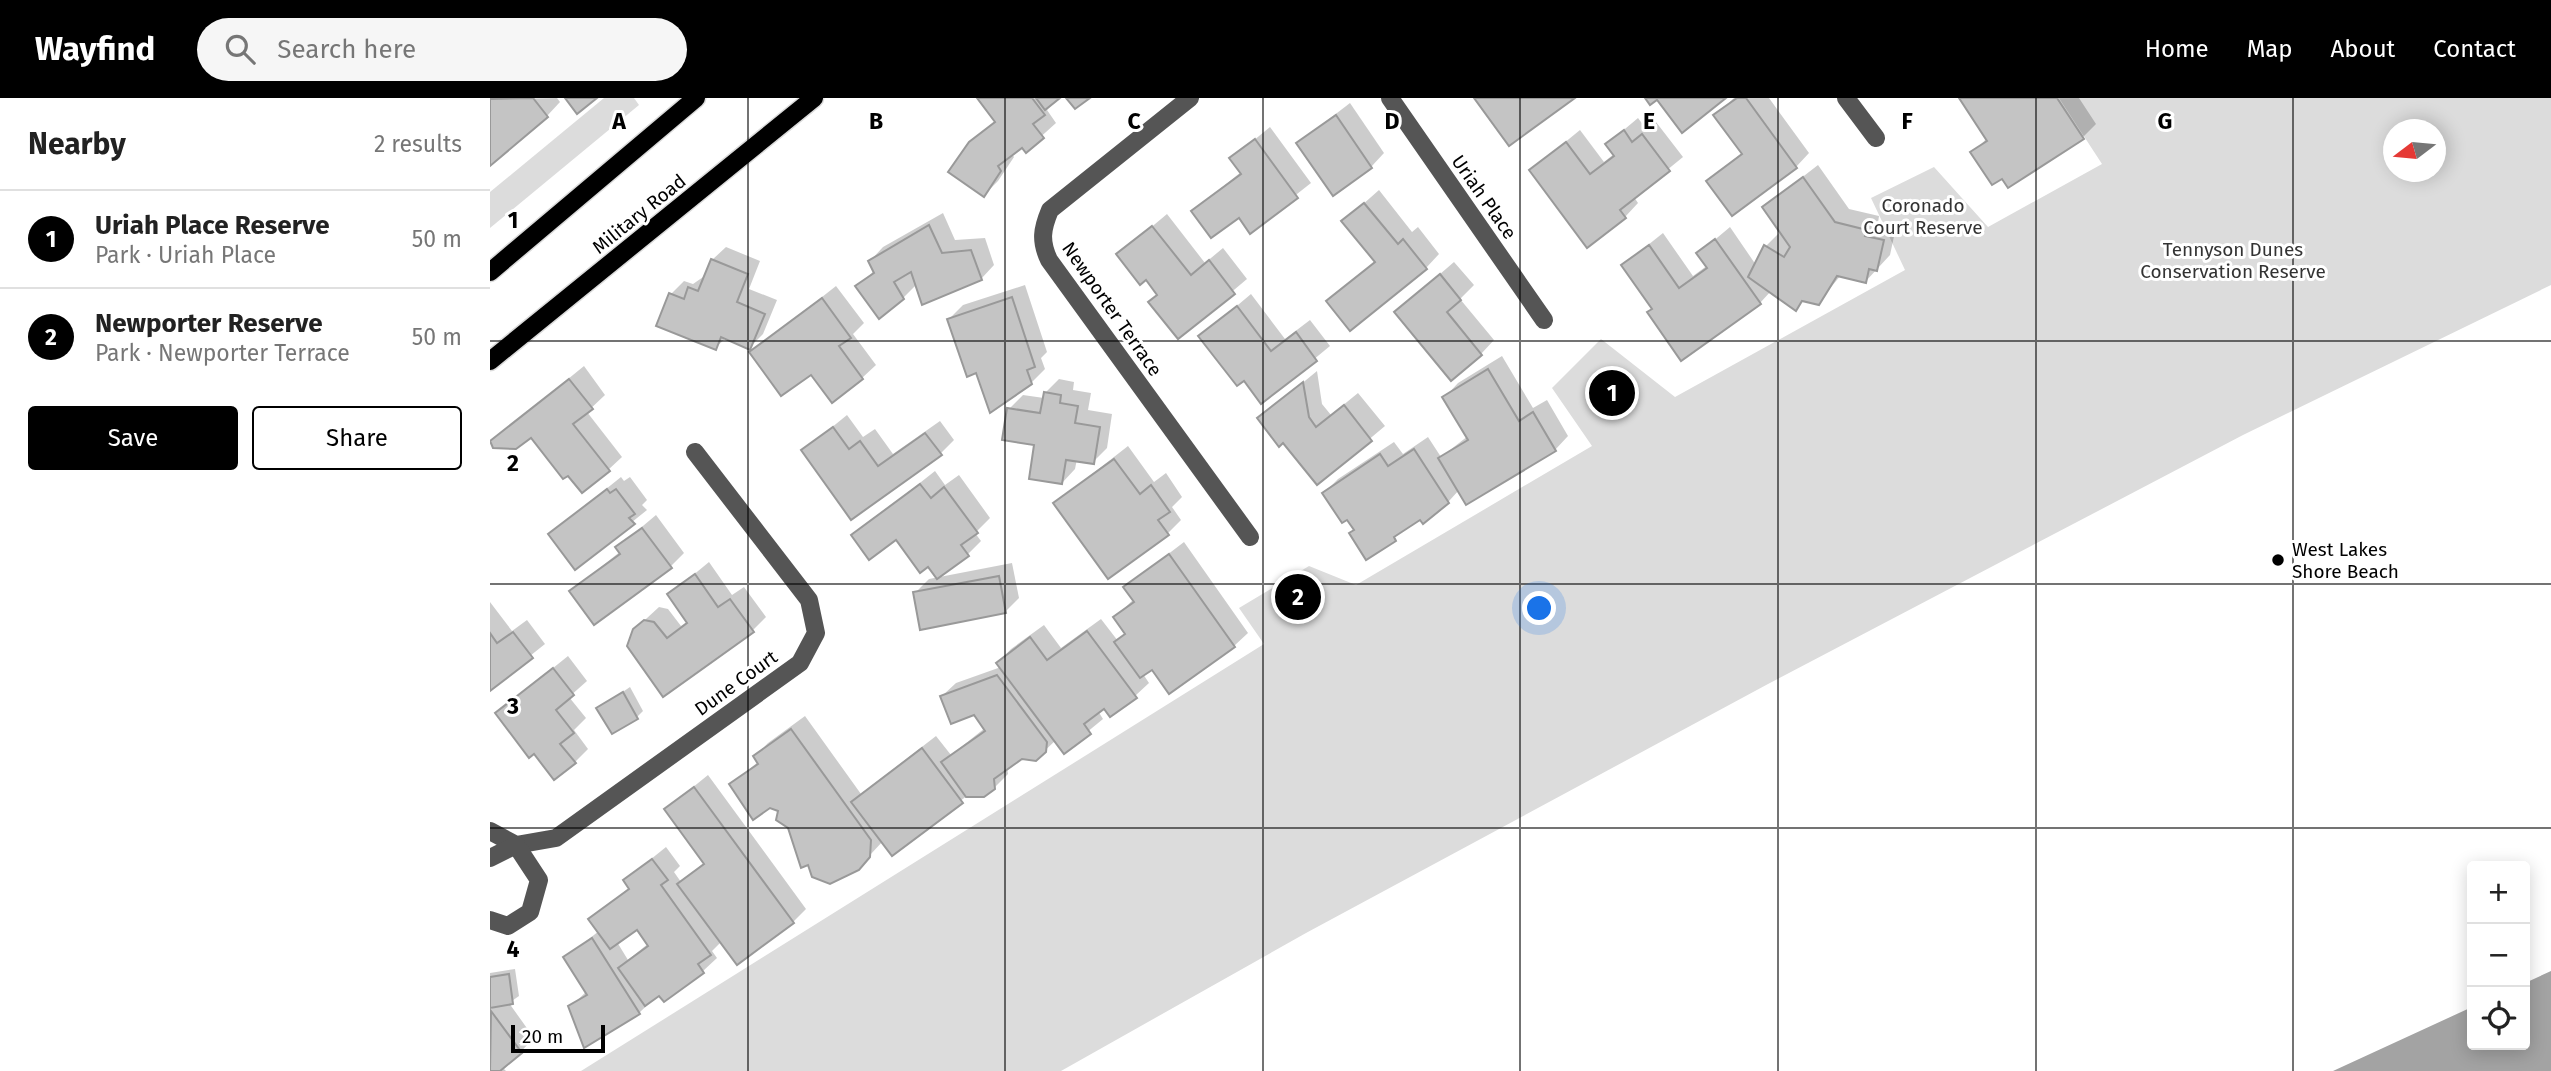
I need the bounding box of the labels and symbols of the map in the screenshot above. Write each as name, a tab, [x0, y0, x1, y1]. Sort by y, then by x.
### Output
text: A	[611, 107, 626, 135]
text: B	[869, 107, 883, 135]
text: C	[1127, 107, 1141, 135]
text: D	[1385, 107, 1400, 135]
text: E	[1643, 107, 1655, 135]
text: F	[1901, 107, 1913, 135]
text: G	[2158, 107, 2172, 135]
north arrow	[2383, 119, 2446, 182]
street label: Uriah Place	[1447, 150, 1521, 244]
street label: Military Road	[588, 169, 690, 259]
park label: Coronado Court Reserve	[1863, 194, 1983, 239]
text: 1	[508, 206, 518, 234]
street label: Newporter Terrace	[1057, 237, 1167, 381]
park label: Tennyson Dunes Conservation Reserve	[2140, 238, 2326, 283]
pin: 1	[1589, 367, 1635, 419]
text: 2	[507, 449, 519, 477]
place label: West Lakes Shore Beach	[2292, 538, 2399, 583]
marker: West Lakes Shore Beach	[2270, 552, 2286, 568]
pin: 2	[1275, 571, 1321, 623]
your location	[1522, 591, 1556, 625]
street label: Dune Court	[690, 645, 782, 721]
text: 3	[506, 692, 519, 720]
text: 4	[507, 935, 520, 963]
scale bar	[511, 1022, 606, 1054]

